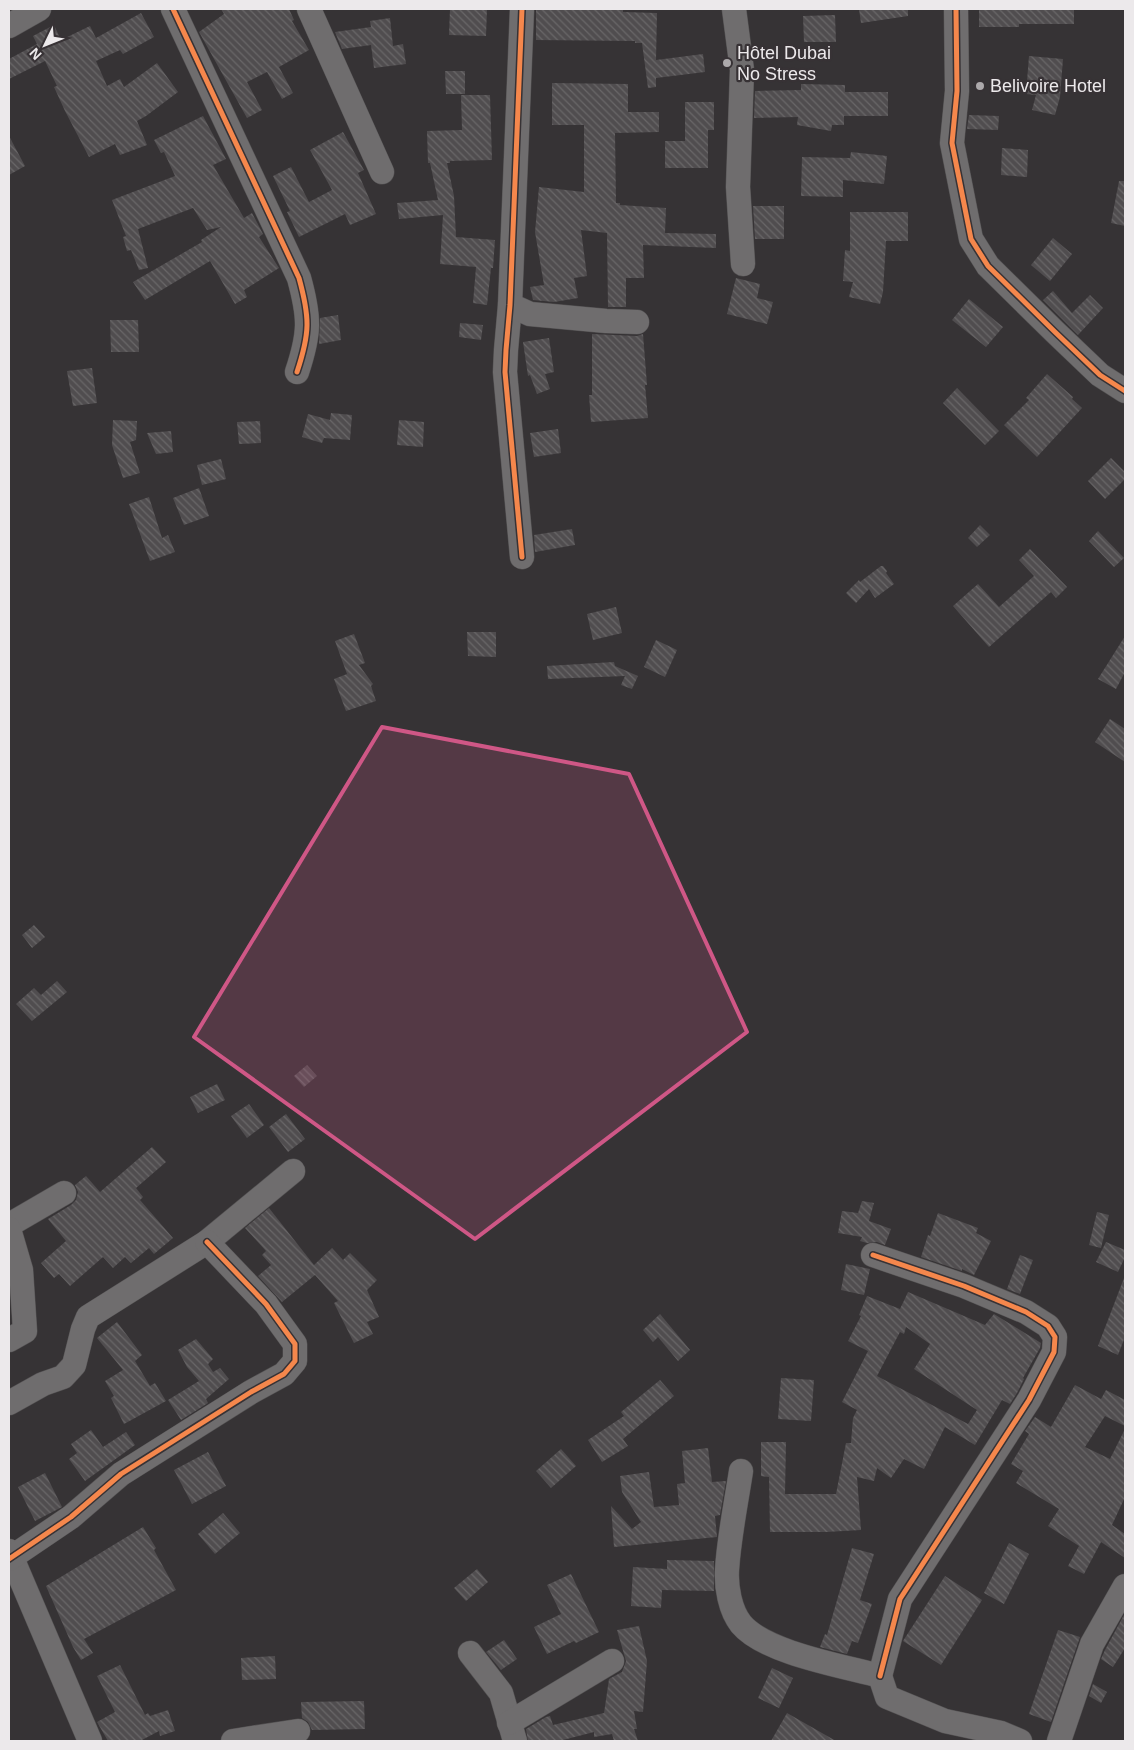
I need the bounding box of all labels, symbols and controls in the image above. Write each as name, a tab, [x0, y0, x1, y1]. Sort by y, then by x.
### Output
north arrow	[20, 20, 70, 70]
place label: Hôtel Dubai No Stress	[737, 43, 831, 84]
text: N	[26, 45, 45, 63]
marker: Hôtel Dubai No Stress	[721, 57, 733, 69]
place label: Belivoire Hotel	[990, 76, 1106, 96]
marker: Belivoire Hotel	[974, 80, 986, 92]

